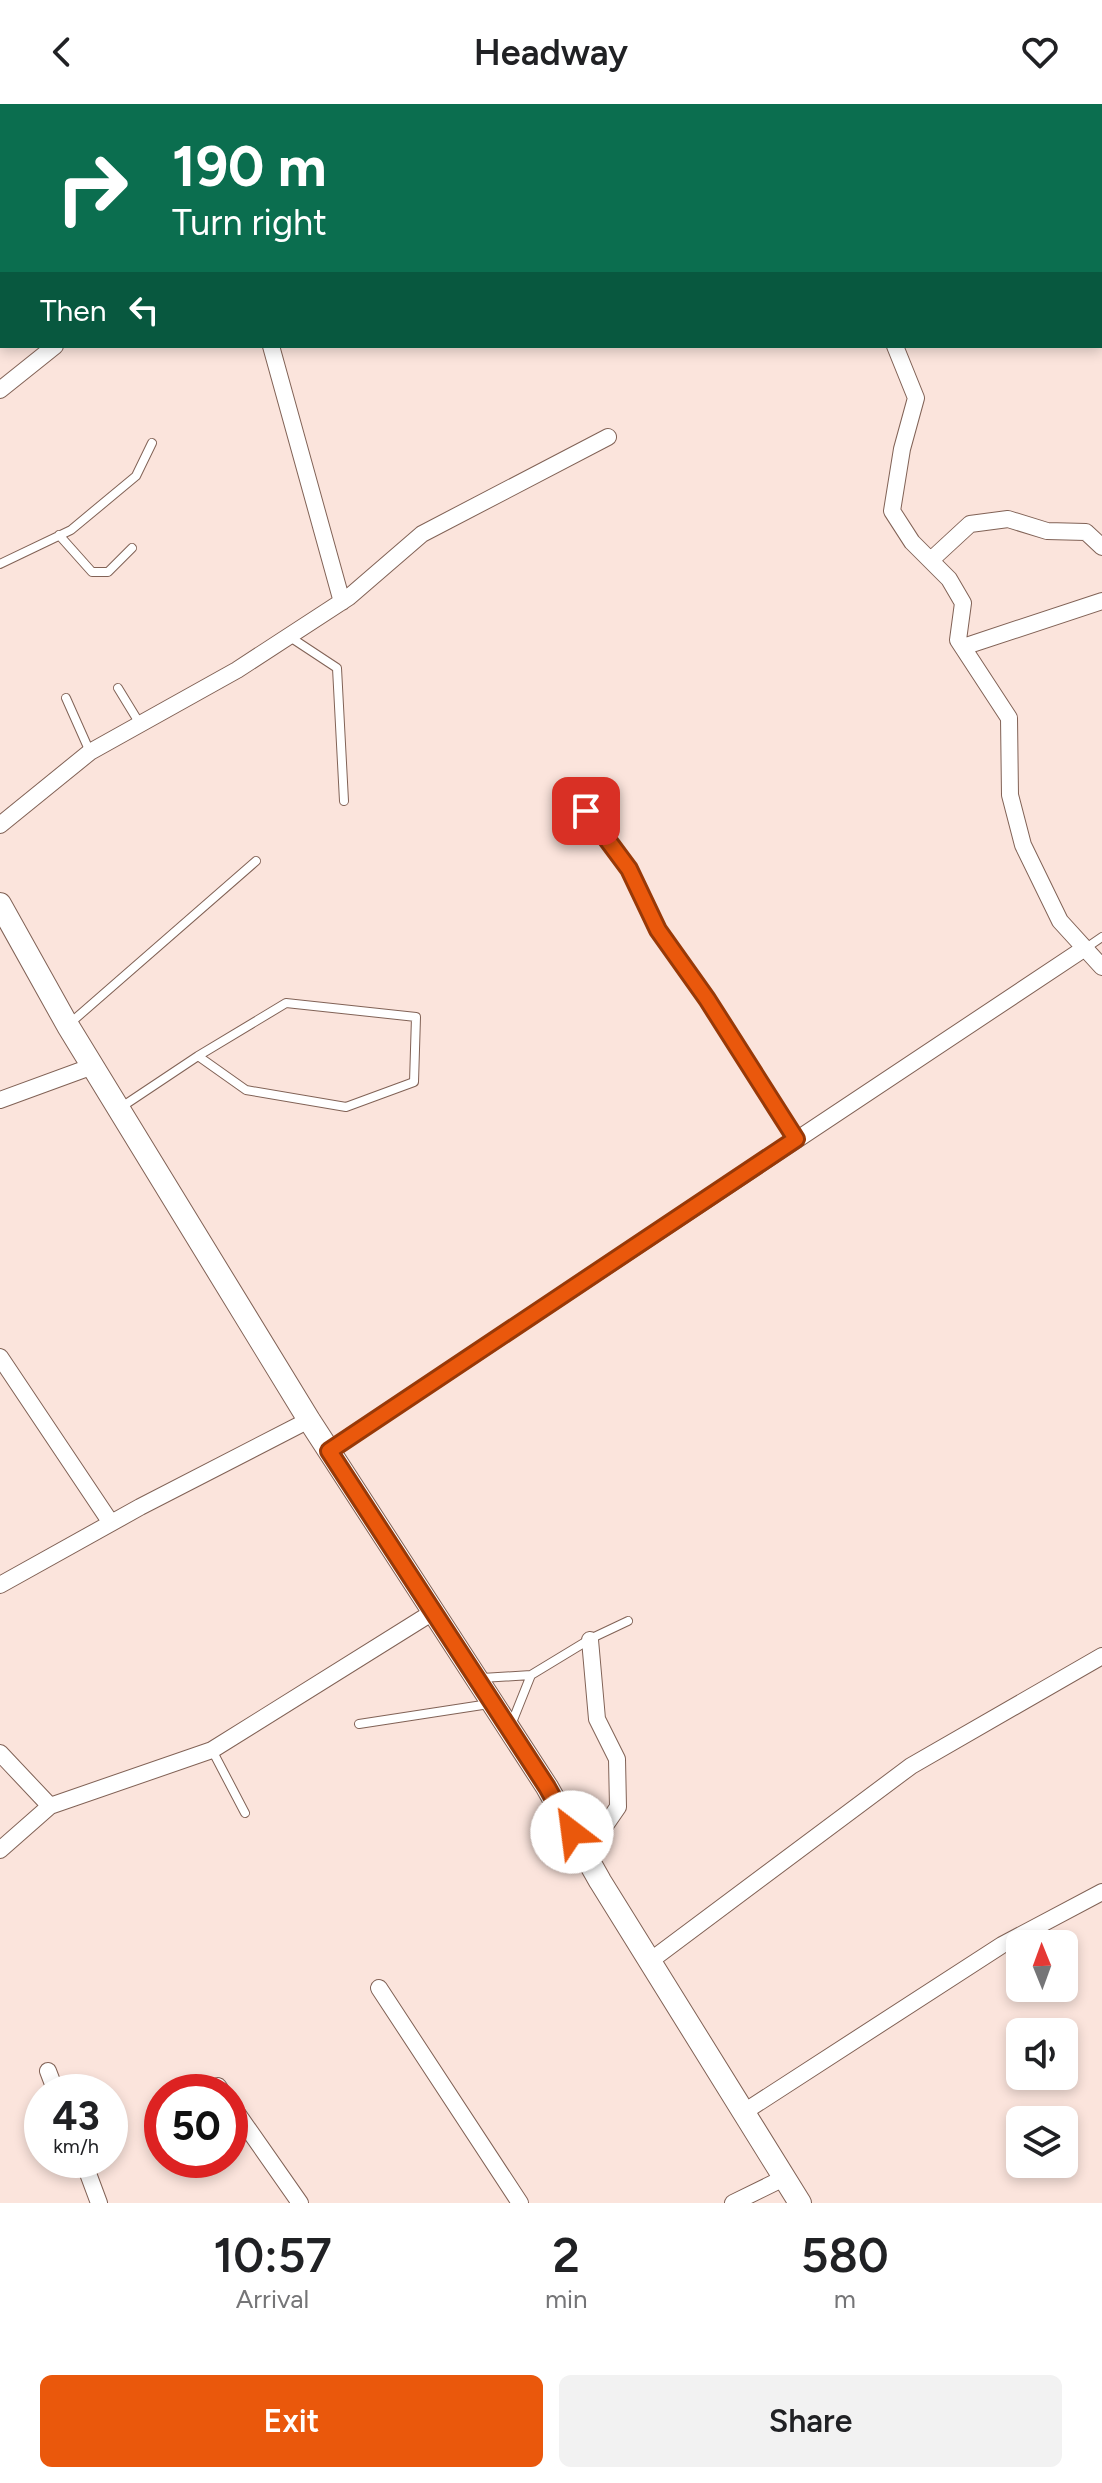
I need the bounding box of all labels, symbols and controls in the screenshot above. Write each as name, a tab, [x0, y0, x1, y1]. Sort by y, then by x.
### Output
icon: back	[40, 30, 84, 74]
icon: heart	[1018, 30, 1062, 74]
text: Headway	[474, 31, 628, 74]
text: 190 m	[172, 133, 327, 200]
icon: right	[40, 136, 144, 240]
text: Turn right	[172, 201, 327, 244]
icon: left	[122, 288, 166, 332]
text: Then	[40, 292, 106, 329]
pin	[552, 777, 620, 845]
icon: arrive	[564, 789, 608, 833]
position arrow	[530, 1790, 614, 1874]
north arrow	[1006, 1930, 1078, 2002]
map controls	[1006, 1930, 1078, 2178]
button: sound	[1006, 2018, 1078, 2090]
speed limit sign: 50	[144, 2074, 248, 2178]
text: 43	[52, 2092, 100, 2140]
button: layers	[1006, 2106, 1078, 2178]
text: km/h	[53, 2134, 99, 2158]
text: 10:57	[213, 2226, 332, 2284]
text: 2	[553, 2226, 580, 2284]
text: 580	[801, 2226, 889, 2284]
text: Arrival	[236, 2283, 309, 2315]
text: min	[545, 2283, 588, 2315]
text: m	[834, 2283, 856, 2315]
button: Exit	[40, 2375, 543, 2467]
button: Share	[559, 2375, 1062, 2467]

